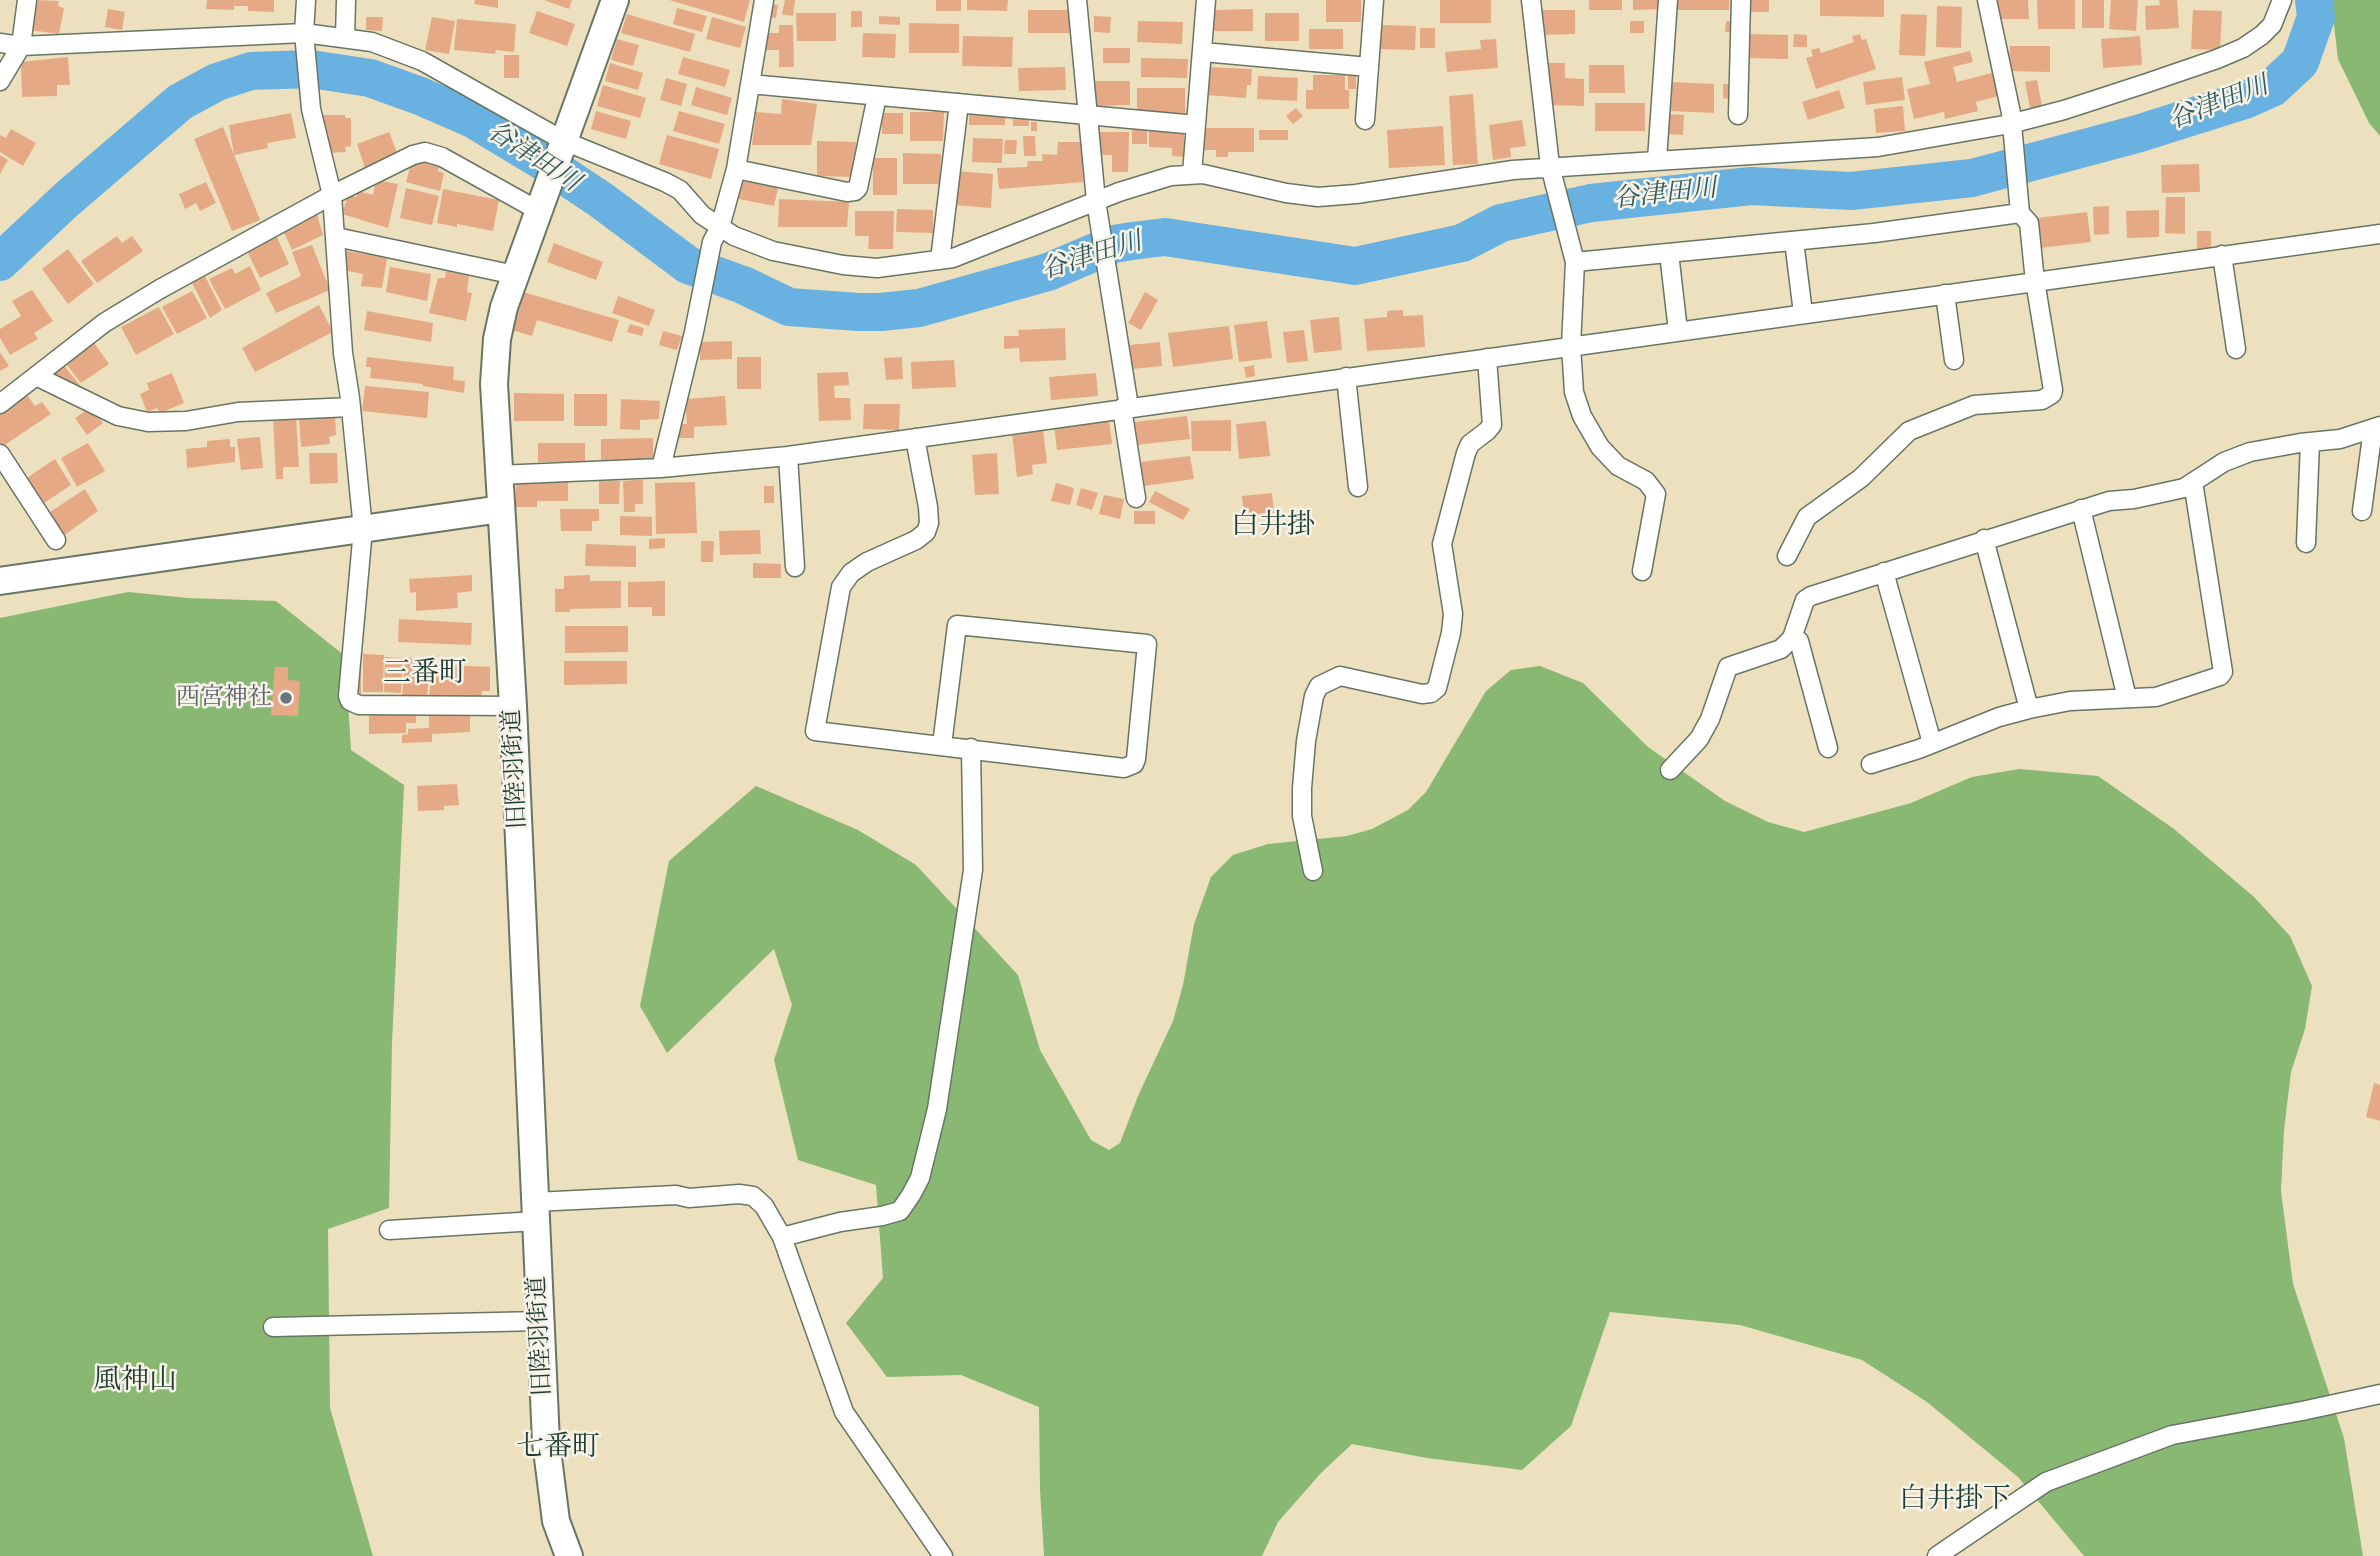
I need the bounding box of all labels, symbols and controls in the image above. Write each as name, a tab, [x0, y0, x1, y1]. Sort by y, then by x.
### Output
water label: 谷津田川	[2165, 71, 2273, 137]
water label: 谷津田川	[481, 117, 585, 199]
water label: 谷津田川	[1612, 174, 1718, 216]
water label: 谷津田川	[1038, 227, 1146, 287]
district label: 白井掛	[1231, 510, 1315, 544]
district label: 三番町	[383, 658, 467, 692]
place label: 西宮神社	[176, 684, 272, 712]
marker: 西宮神社	[278, 690, 294, 706]
street label: 旧陸羽街道	[498, 708, 534, 830]
street label: 旧陸羽街道	[523, 1275, 559, 1397]
district label: 風神山	[93, 1365, 177, 1399]
district label: 七番町	[516, 1432, 600, 1466]
district label: 白井掛下	[1899, 1484, 2011, 1518]

